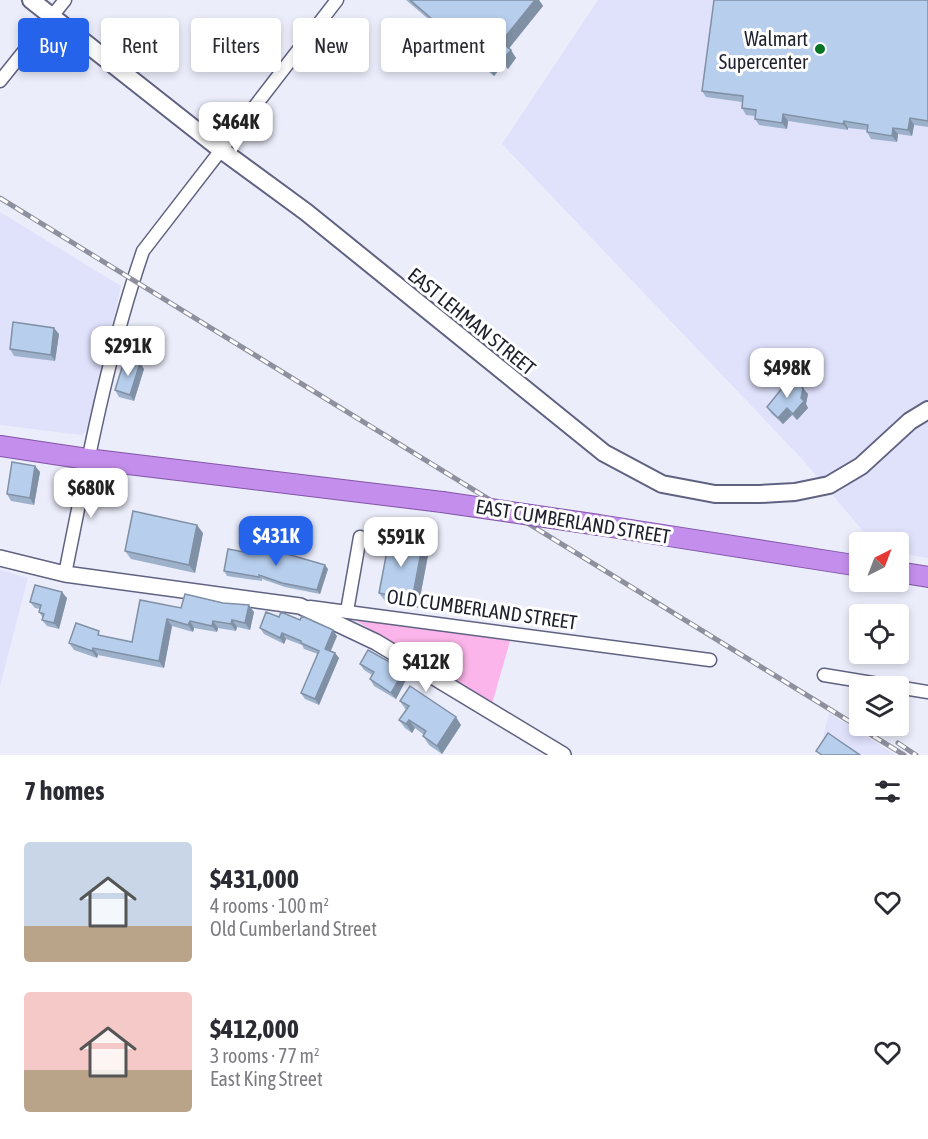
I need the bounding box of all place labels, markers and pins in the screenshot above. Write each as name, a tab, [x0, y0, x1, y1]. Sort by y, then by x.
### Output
place label: Walmart Supercenter	[719, 27, 809, 73]
marker: Walmart Supercenter	[813, 42, 827, 56]
pin: $464K	[194, 102, 278, 153]
pin: $291K	[86, 326, 170, 377]
pin: $498K	[745, 348, 829, 399]
pin: $680K	[49, 468, 133, 519]
pin: $431K	[234, 516, 318, 567]
pin: $591K	[359, 517, 443, 568]
pin: $412K	[384, 642, 468, 693]

